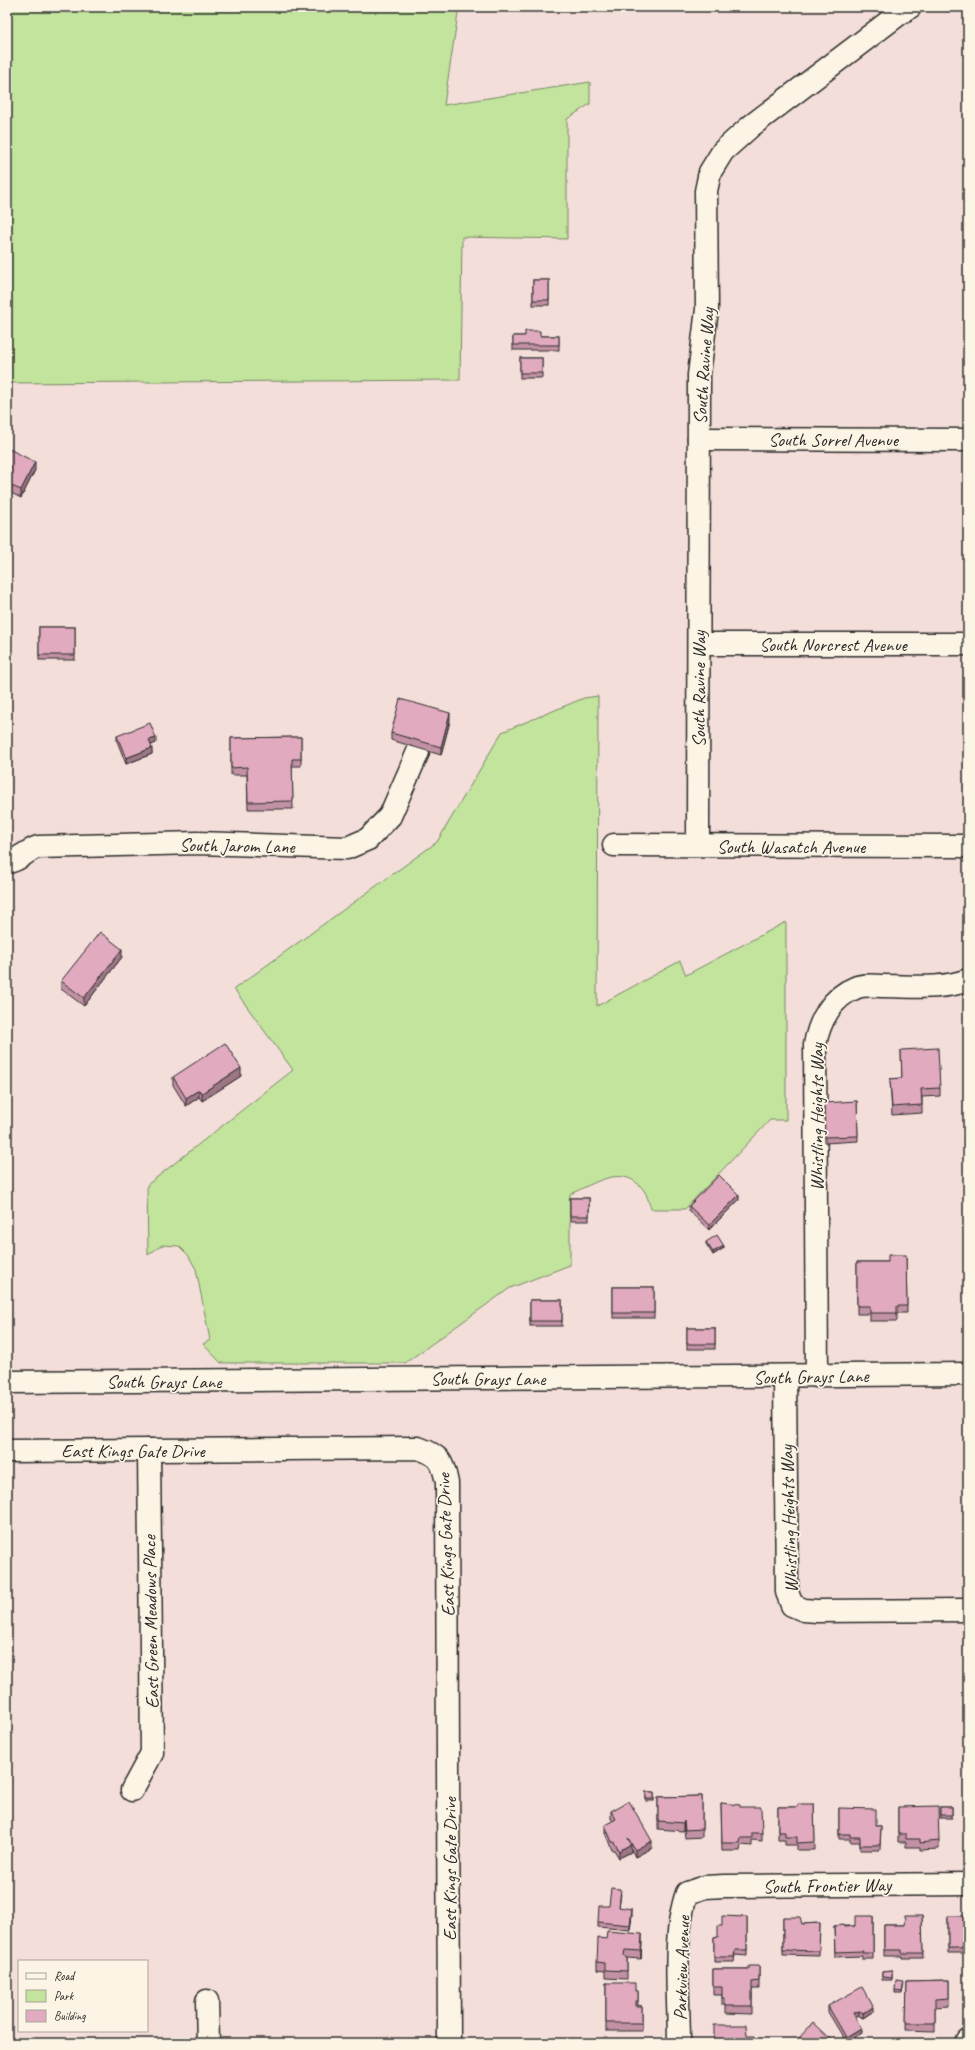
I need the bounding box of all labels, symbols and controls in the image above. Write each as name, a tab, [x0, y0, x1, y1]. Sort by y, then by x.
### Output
street label: South Ravine Way	[688, 306, 720, 425]
street label: South Sorrel Avenue	[768, 428, 900, 452]
street label: South Ravine Way	[687, 629, 711, 747]
street label: South Norcrest Avenue	[759, 633, 909, 657]
street label: South Jarom Lane	[179, 833, 297, 859]
street label: South Wasatch Avenue	[717, 835, 867, 859]
street label: Whistling Heights Way	[805, 1042, 829, 1191]
street label: South Grays Lane	[753, 1364, 871, 1390]
street label: South Grays Lane	[430, 1367, 547, 1391]
street label: South Grays Lane	[106, 1370, 223, 1394]
street label: East Kings Gate Drive	[61, 1439, 206, 1463]
street label: Whistling Heights Way	[774, 1443, 804, 1593]
street label: East Kings Gate Drive	[431, 1471, 460, 1617]
street label: East Green Meadows Place	[137, 1533, 165, 1709]
street label: East Kings Gate Drive	[438, 1796, 462, 1941]
street label: South Frontier Way	[763, 1873, 893, 1899]
street label: Parkview Avenue	[668, 1914, 696, 2021]
legend	[18, 1960, 148, 2032]
text: Road	[54, 1968, 76, 1984]
text: Park	[54, 1988, 75, 2004]
text: Building	[54, 2008, 86, 2024]

